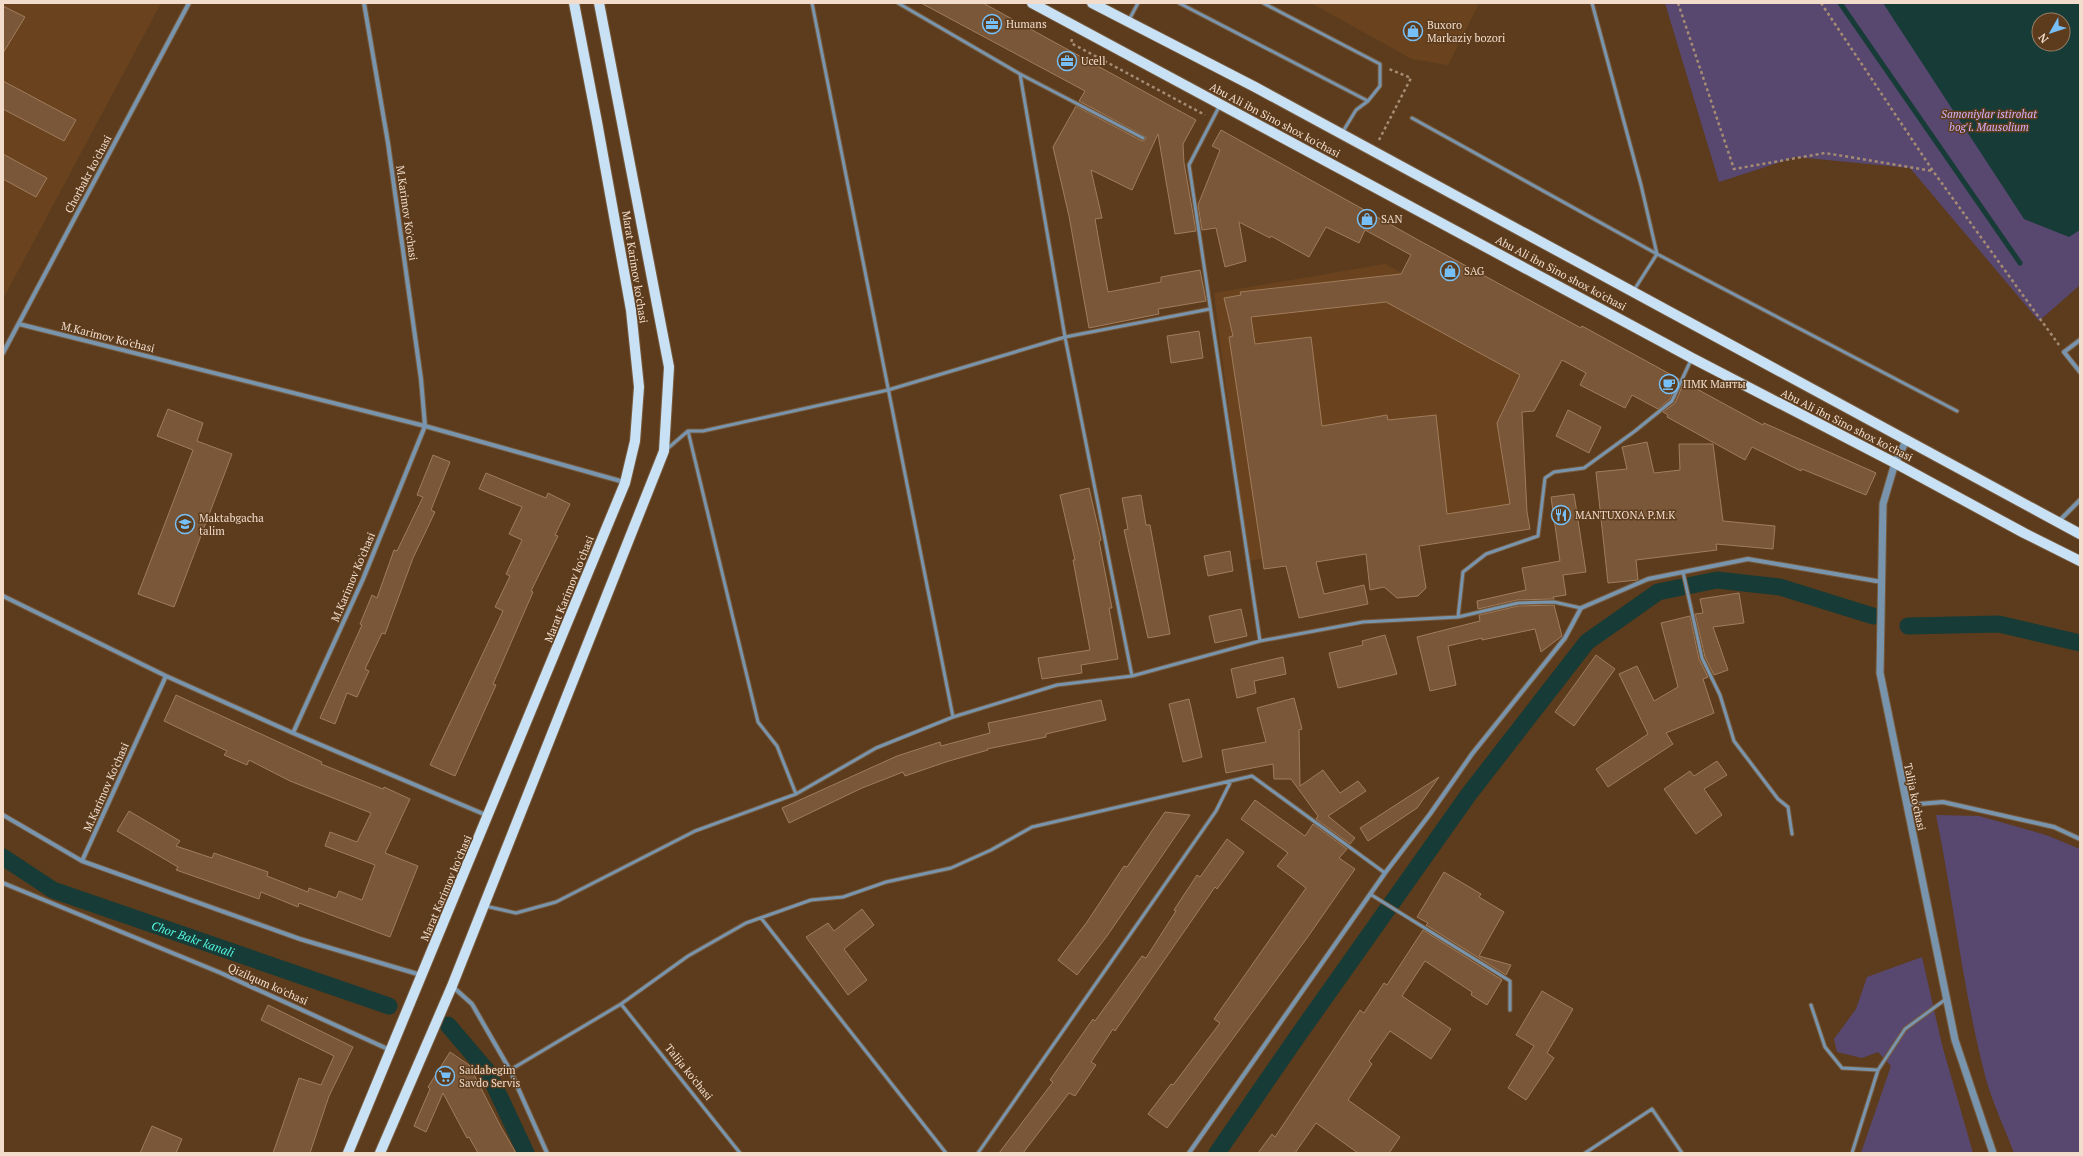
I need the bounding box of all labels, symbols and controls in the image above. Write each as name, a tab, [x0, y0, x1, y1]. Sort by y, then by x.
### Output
north arrow	[2031, 12, 2071, 52]
office icon: Humans	[981, 13, 1003, 35]
place label: Humans	[1006, 17, 1047, 31]
place label: Buxoro Markaziy bozori	[1427, 18, 1505, 45]
shop icon: Buxoro Markaziy bozori	[1402, 20, 1424, 42]
text: N	[2035, 30, 2051, 46]
office icon: Ucell	[1056, 50, 1078, 72]
place label: Ucell	[1081, 54, 1105, 68]
street label: Abu Ali ibn Sino shox ko'chasi	[1207, 80, 1343, 160]
park label: Samoniylar istirohat bog'i. Mausolium	[1941, 107, 2037, 134]
street label: Chorbakr ko'chasi	[62, 133, 114, 215]
street label: M.Karimov Ko'chasi	[393, 165, 421, 261]
shop icon: SAN	[1356, 208, 1378, 230]
street label: Marat Karimov ko'chasi	[619, 210, 651, 324]
place label: SAN	[1381, 212, 1402, 226]
street label: Abu Ali ibn Sino shox ko'chasi	[1493, 233, 1629, 313]
shop icon: SAG	[1439, 260, 1461, 282]
place label: SAG	[1464, 264, 1485, 278]
street label: M.Karimov Ko'chasi	[60, 319, 156, 355]
cafe icon: ПМК Манты	[1658, 373, 1680, 395]
place label: ПМК Манты	[1683, 377, 1746, 391]
street label: Abu Ali ibn Sino shox ko'chasi	[1779, 386, 1915, 464]
restaurant icon: MANTUXONA P.M.K	[1550, 504, 1572, 526]
place label: MANTUXONA P.M.K	[1575, 508, 1676, 522]
place label: Maktabgacha talim	[199, 511, 264, 538]
school or university icon: Maktabgacha talim	[174, 513, 196, 535]
street label: M.Karimov Ko'chasi	[328, 530, 378, 624]
street label: Marat Karimov ko'chasi	[541, 534, 597, 644]
street label: M.Karimov Ko'chasi	[80, 740, 132, 834]
street label: Talija ko'chasi	[1901, 762, 1929, 832]
street label: Marat Karimov ko'chasi	[417, 833, 475, 943]
water label: Chor Bakr kanali	[150, 917, 237, 960]
street label: Qizilqum ko'chasi	[226, 960, 310, 1008]
street label: Talija ko'chasi	[662, 1041, 716, 1103]
place label: Saidabegim Savdo Servis	[459, 1063, 521, 1090]
supermarket icon: Saidabegim Savdo Servis	[434, 1065, 456, 1087]

